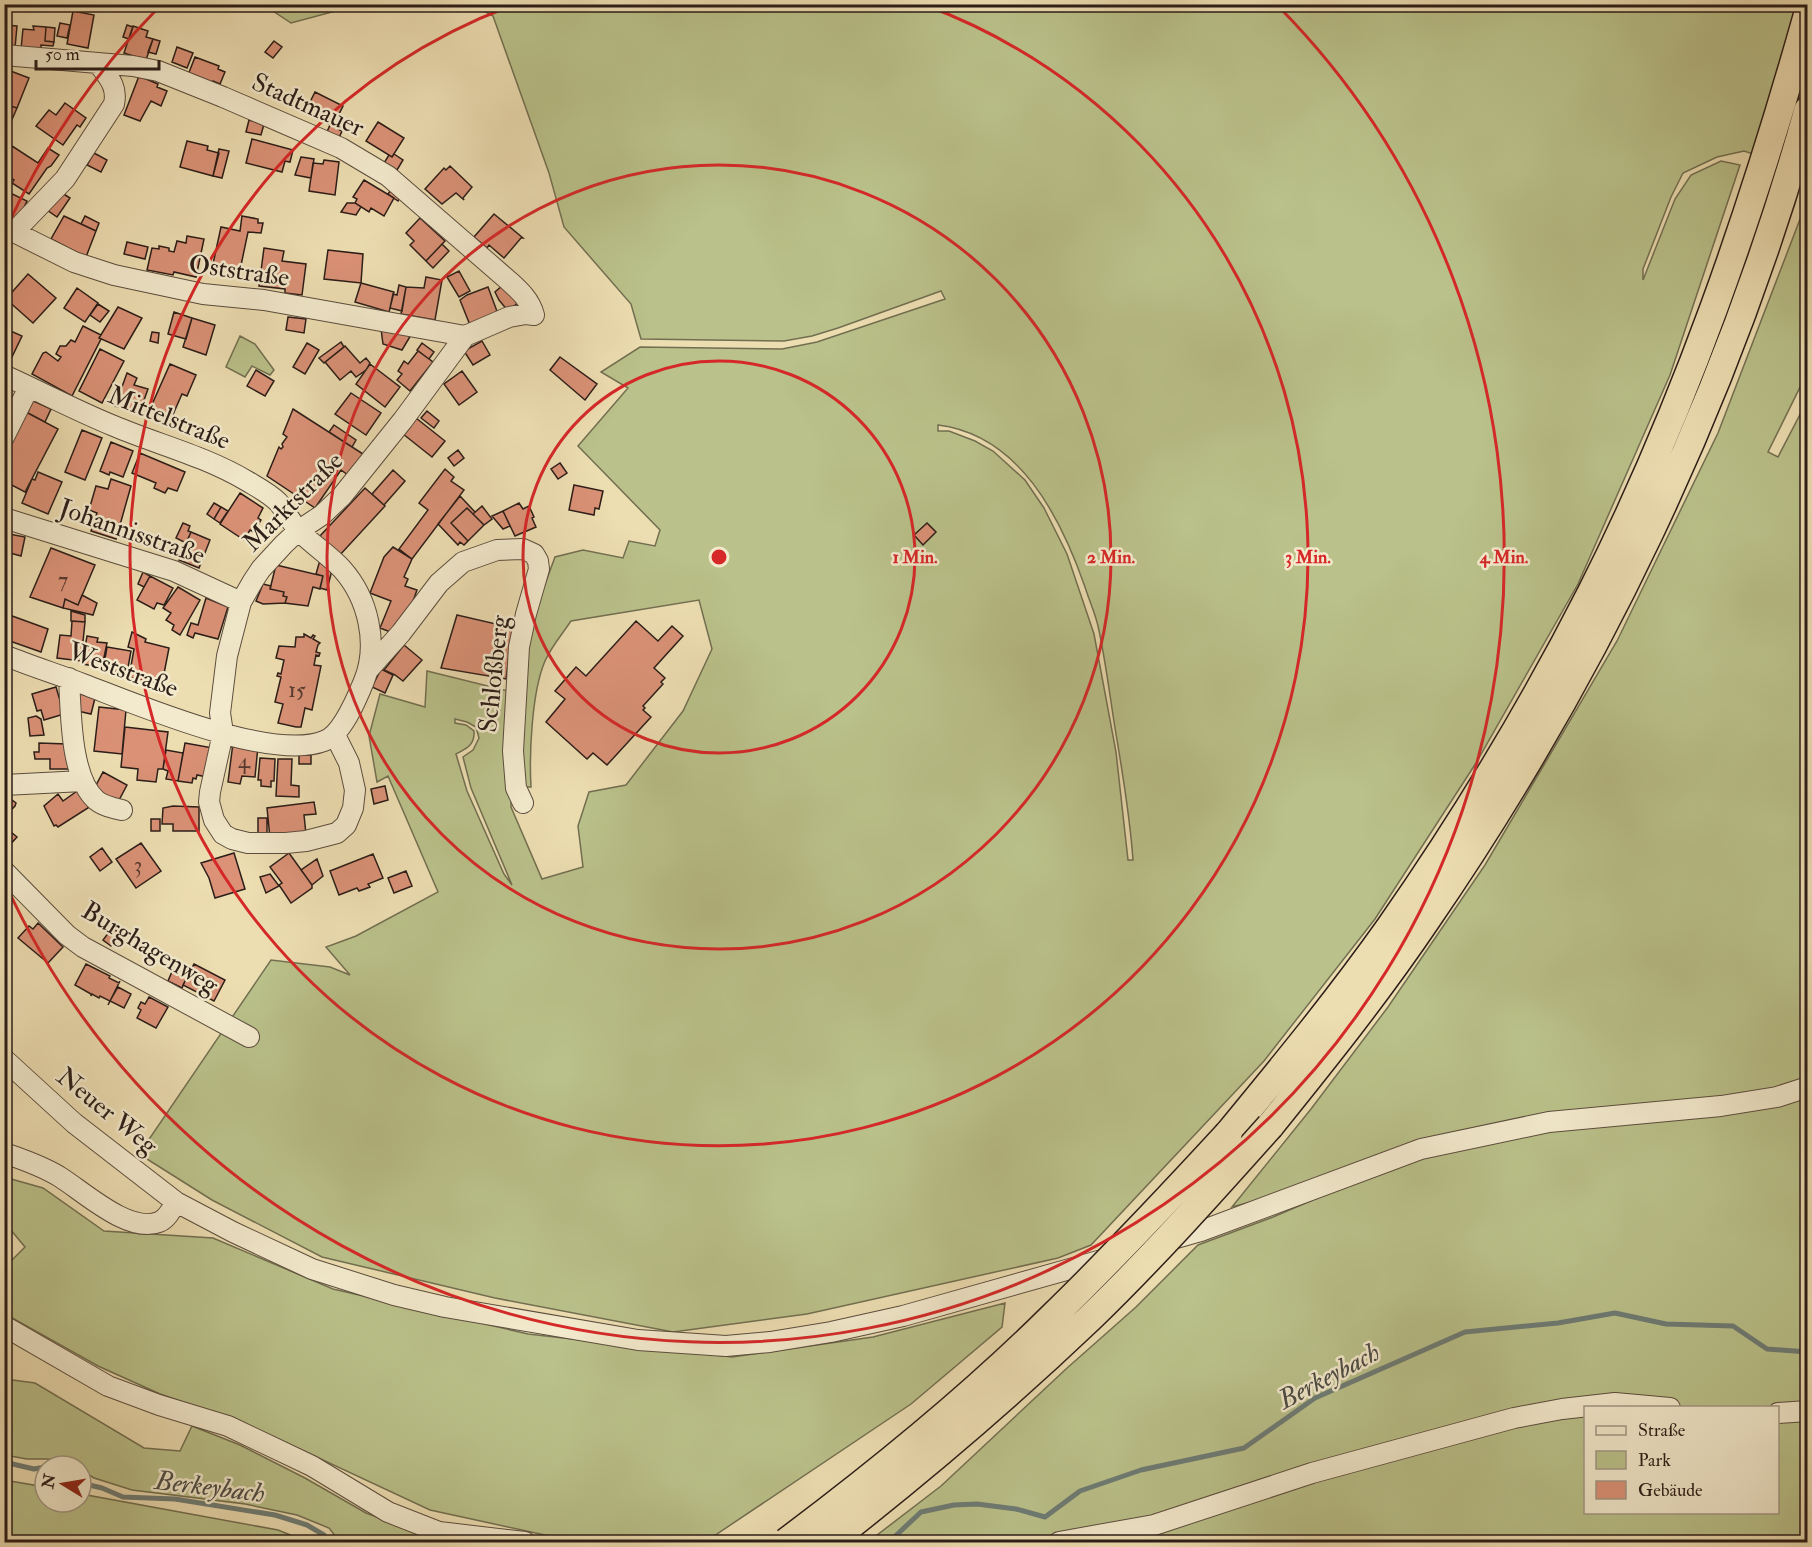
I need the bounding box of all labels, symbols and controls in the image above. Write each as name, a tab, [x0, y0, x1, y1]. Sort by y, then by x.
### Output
scale bar	[36, 33, 159, 71]
text: 50 m	[45, 43, 80, 66]
street label: Stadtmauer	[247, 66, 369, 144]
street label: Oststraße	[187, 248, 291, 294]
street label: Mittelstraße	[103, 379, 235, 457]
street label: Marktstraße	[236, 445, 350, 559]
street label: Johannisstraße	[54, 492, 209, 572]
text: 1 Min.	[892, 546, 938, 569]
text: 2 Min.	[1087, 546, 1135, 569]
text: 3 Min.	[1285, 546, 1331, 569]
text: 4 Min.	[1479, 546, 1529, 569]
centre of rings	[709, 547, 729, 567]
house number: 7	[58, 566, 68, 594]
street label: Schloßberg	[472, 613, 516, 734]
street label: Weststraße	[63, 635, 183, 705]
house number: 15	[288, 676, 306, 704]
house number: 4	[238, 747, 251, 775]
house number: 3	[134, 851, 142, 879]
street label: Burghagenweg	[76, 895, 225, 1002]
street label: Neuer Weg	[50, 1061, 165, 1162]
water label: Berkeybach	[1271, 1335, 1386, 1417]
legend	[1584, 1406, 1779, 1514]
text: Straße	[1638, 1419, 1686, 1442]
text: Park	[1638, 1449, 1671, 1472]
north arrow	[33, 1454, 93, 1514]
water label: Berkeybach	[151, 1464, 267, 1510]
text: N	[38, 1472, 61, 1491]
text: Gebäude	[1638, 1479, 1703, 1502]

